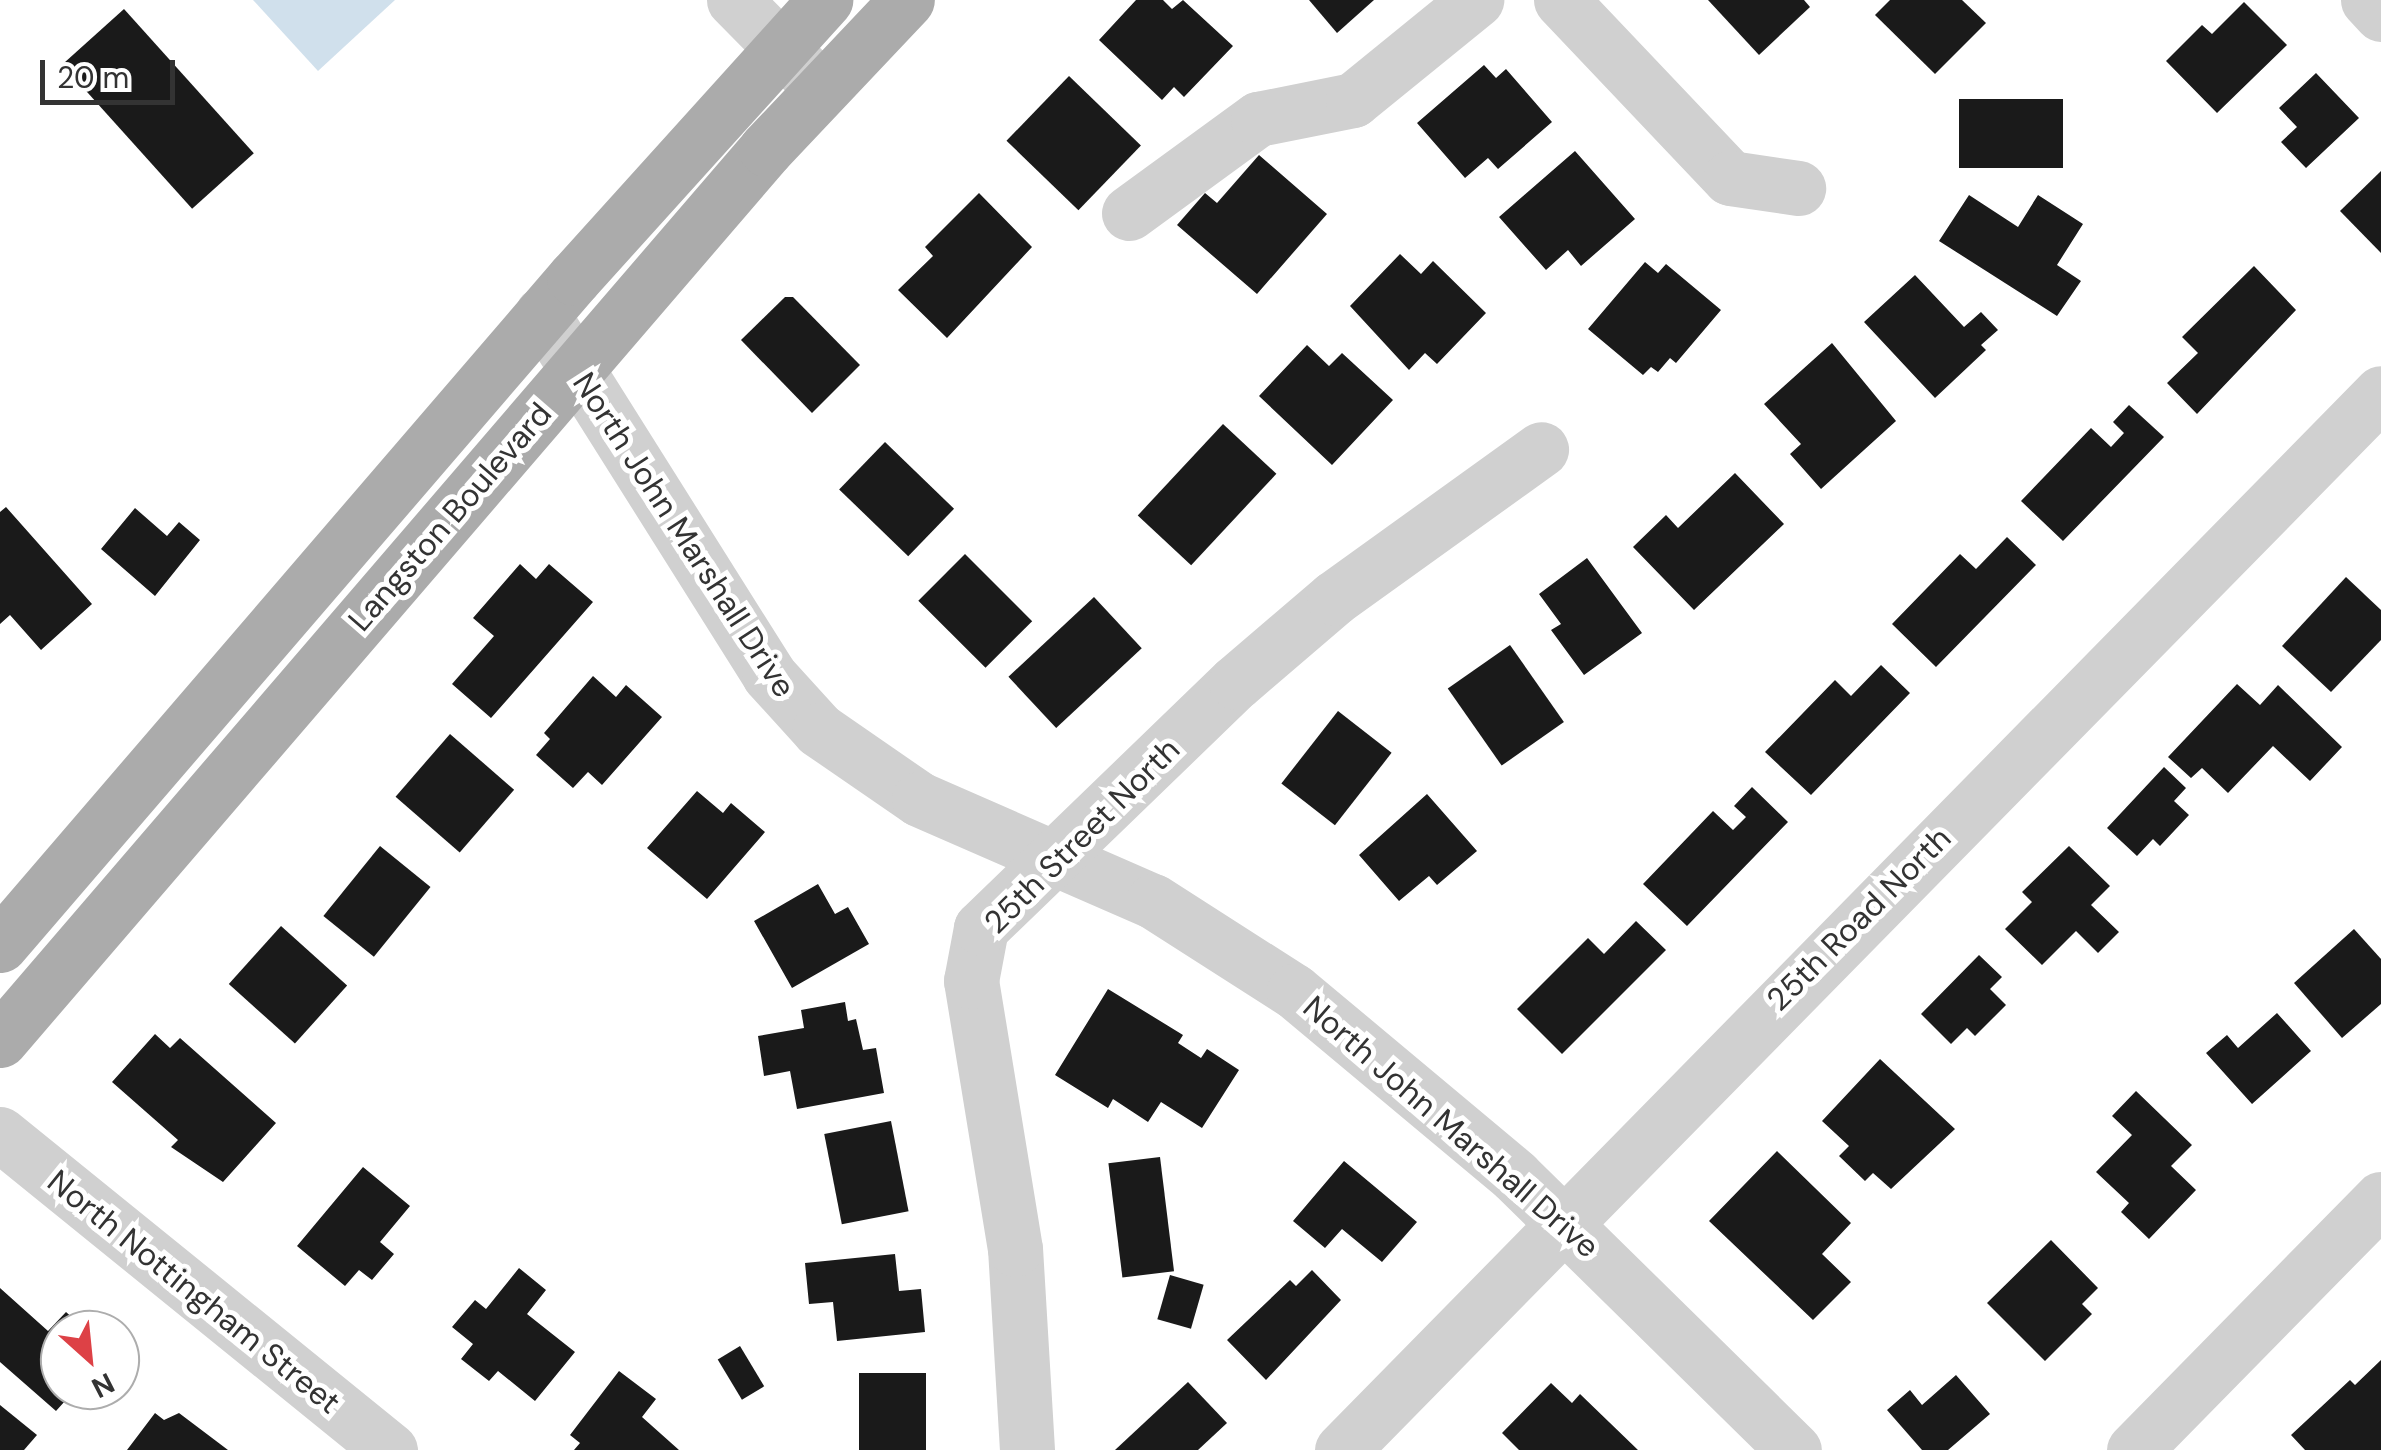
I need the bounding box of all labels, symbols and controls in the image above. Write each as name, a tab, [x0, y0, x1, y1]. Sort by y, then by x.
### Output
scale bar	[45, 40, 180, 102]
text: 20 m	[57, 58, 129, 97]
street label: North John Marshall Drive	[565, 366, 803, 704]
street label: Langston Boulevard	[340, 395, 560, 639]
street label: 25th Street North	[976, 730, 1188, 942]
street label: 25th Road North	[1759, 819, 1959, 1019]
street label: North John Marshall Drive	[1295, 988, 1607, 1266]
street label: North Nottingham Street	[40, 1162, 348, 1422]
north arrow	[40, 1310, 140, 1410]

